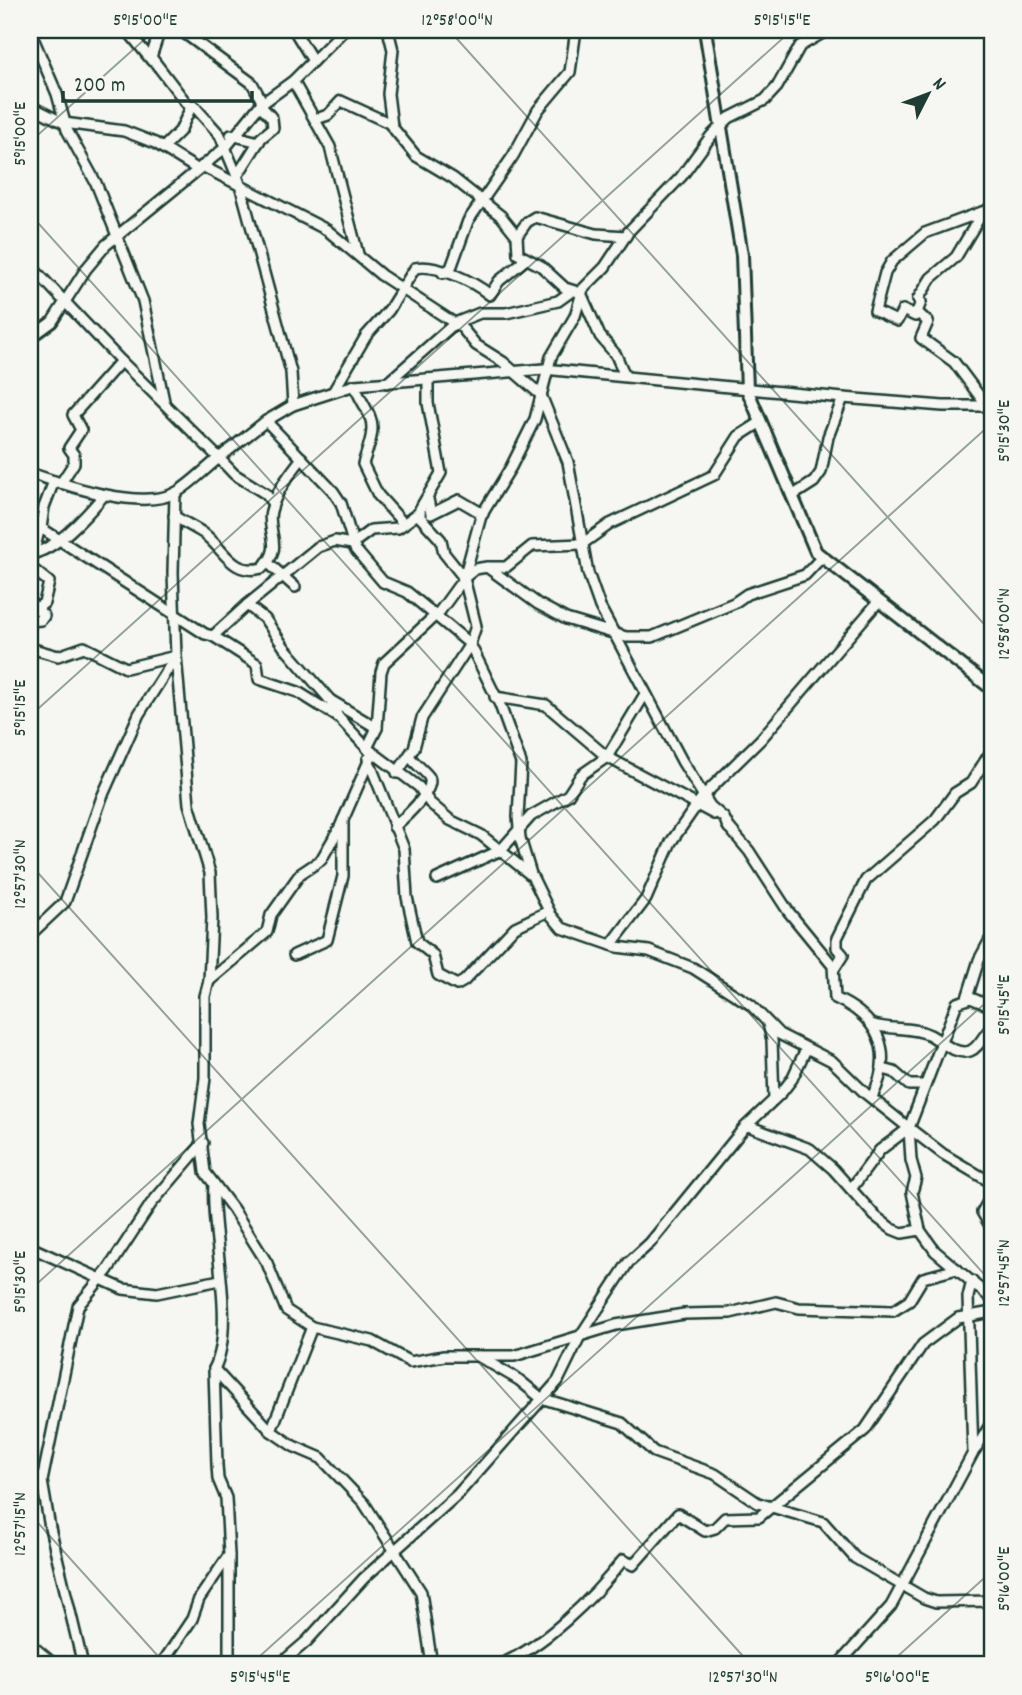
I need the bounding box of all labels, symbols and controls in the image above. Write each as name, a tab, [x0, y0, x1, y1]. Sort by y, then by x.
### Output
text: 5°15'00"E	[113, 9, 177, 34]
text: 12°58'00"N	[421, 9, 493, 34]
text: 5°15'15"E	[754, 9, 810, 34]
scale bar	[63, 60, 252, 104]
north arrow	[892, 60, 962, 130]
text: 200 m	[74, 72, 125, 102]
text: N	[925, 72, 951, 97]
text: 5°15'00"E	[9, 102, 34, 166]
text: 5°15'30"E	[993, 400, 1018, 462]
text: 12°58'00"N	[993, 588, 1018, 660]
text: 5°15'15"E	[9, 680, 34, 736]
text: 12°57'30"N	[9, 839, 34, 909]
text: 5°15'45"E	[993, 975, 1018, 1035]
text: 12°57'45"N	[993, 1239, 1018, 1307]
text: 5°15'30"E	[9, 1251, 34, 1313]
text: 12°57'15"N	[9, 1492, 34, 1556]
text: 5°16'00"E	[993, 1547, 1018, 1611]
text: 5°15'45"E	[230, 1666, 290, 1691]
text: 12°57'30"N	[708, 1666, 778, 1691]
text: 5°16'00"E	[865, 1666, 929, 1691]

